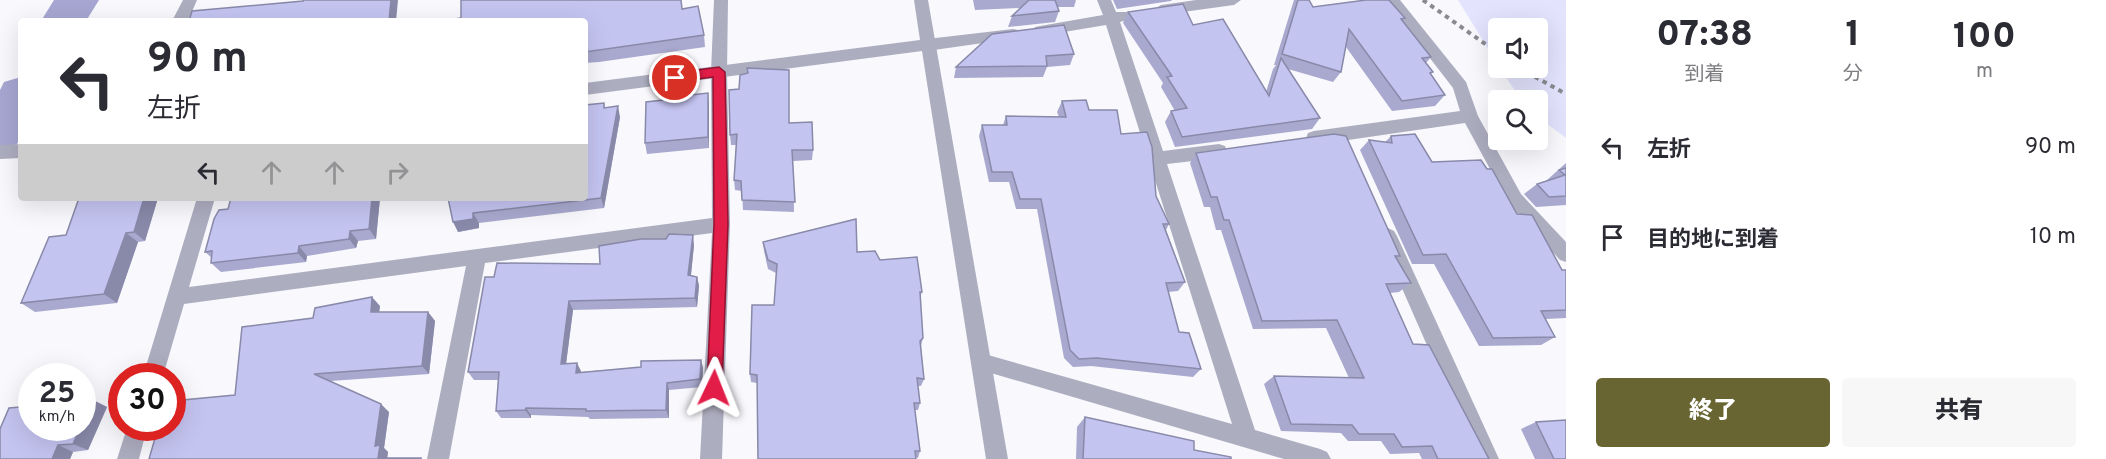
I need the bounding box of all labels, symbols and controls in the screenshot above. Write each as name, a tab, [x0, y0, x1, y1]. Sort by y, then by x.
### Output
text: 07:38	[1656, 13, 1753, 59]
text: 1	[1846, 13, 1860, 59]
text: 100	[1953, 15, 2016, 61]
map controls	[1488, 18, 1548, 150]
button: sound	[1488, 18, 1548, 78]
text: 90 m	[147, 34, 248, 87]
icon: left	[48, 42, 126, 120]
pin	[649, 52, 700, 103]
text: m	[1976, 59, 1993, 85]
icon: arrive	[658, 61, 691, 94]
text: 到着	[1684, 62, 1724, 88]
text: 分	[1843, 62, 1863, 88]
button: search	[1488, 90, 1548, 150]
text: 左折	[147, 93, 201, 127]
icon: left	[1596, 131, 1629, 164]
text: 90 m	[2025, 134, 2076, 161]
text: 左折	[1647, 137, 1691, 164]
icon: left	[192, 156, 225, 189]
icon: ahead	[255, 156, 288, 189]
icon: ahead	[318, 156, 351, 189]
icon: right	[381, 156, 414, 189]
icon: arrive	[1596, 221, 1629, 254]
text: 10 m	[2030, 224, 2076, 251]
text: 目的地に到着	[1647, 227, 1779, 254]
position arrow	[682, 356, 746, 420]
speed limit sign: 30	[108, 363, 186, 441]
text: 25	[39, 376, 75, 413]
button: 終了	[1596, 378, 1830, 447]
button: 共有	[1842, 378, 2076, 447]
text: km/h	[39, 408, 75, 427]

